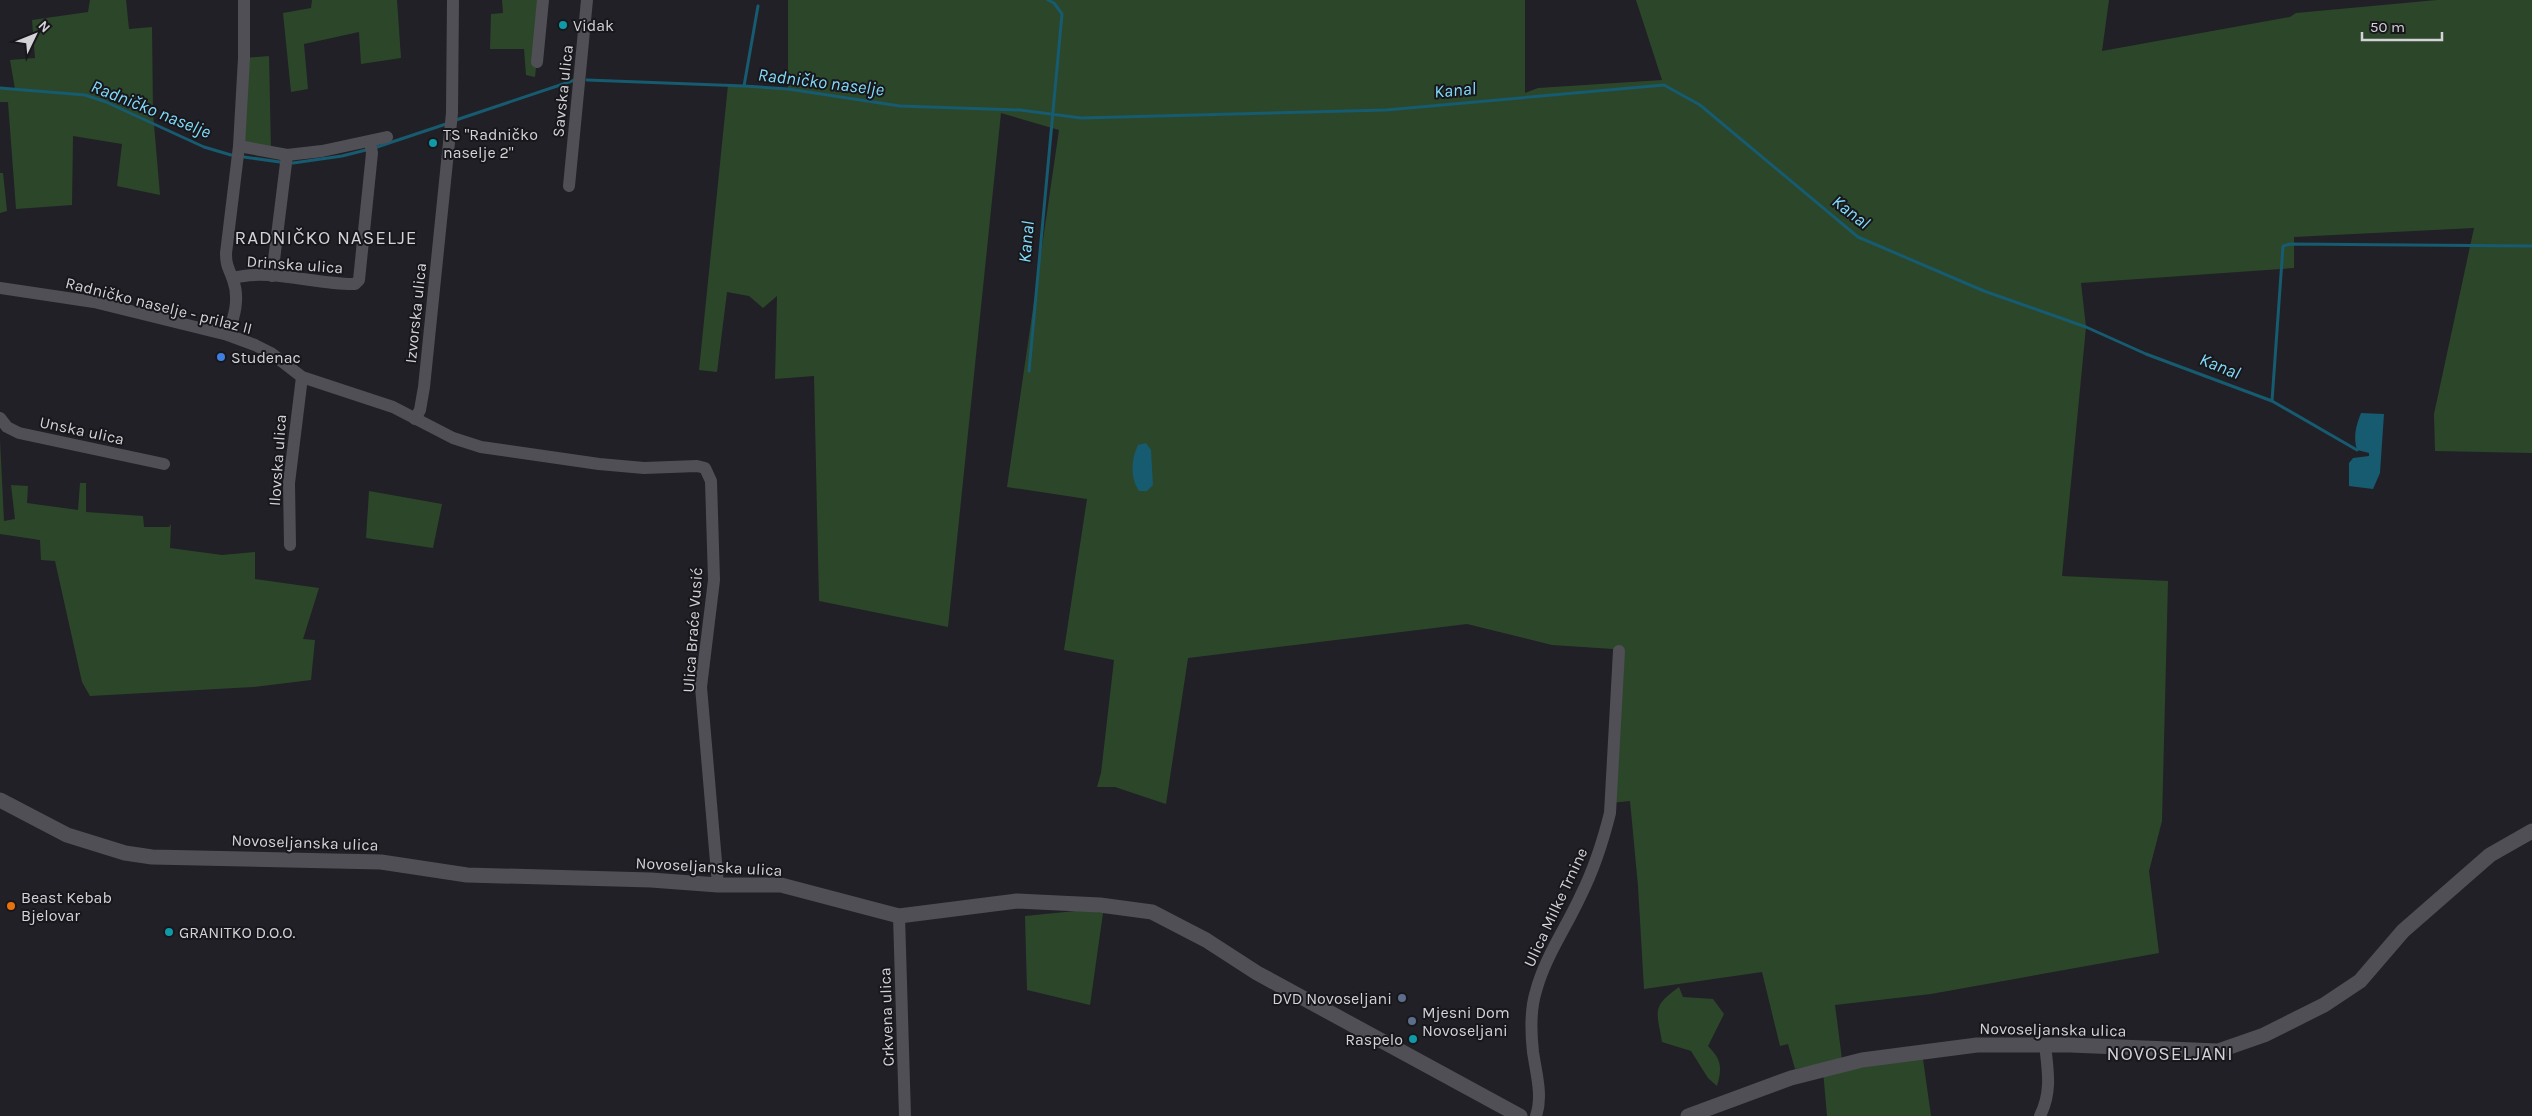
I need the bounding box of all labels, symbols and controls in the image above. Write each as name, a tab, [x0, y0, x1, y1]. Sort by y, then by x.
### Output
north arrow	[10, 10, 60, 60]
scale bar	[2362, 10, 2442, 42]
place label: Vidak	[573, 16, 614, 35]
text: N	[34, 17, 54, 36]
text: 50 m	[2370, 18, 2405, 36]
marker: Vidak	[557, 19, 569, 31]
street label: Savska ulica	[548, 44, 577, 138]
water label: Radničko naselje	[757, 63, 885, 101]
water label: Radničko naselje	[88, 75, 214, 143]
water label: Kanal	[1433, 77, 1477, 103]
place label: TS "Radničko naselje 2"	[443, 125, 538, 162]
marker: TS "Radničko naselje 2"	[427, 137, 439, 149]
water label: Kanal	[1828, 190, 1875, 234]
water label: Kanal	[1013, 220, 1039, 264]
district label: RADNIČKO NASELJE	[235, 227, 417, 249]
street label: Drinska ulica	[246, 252, 344, 277]
street label: Izvorska ulica	[401, 262, 430, 364]
street label: Radničko naselje - prilaz II	[64, 273, 254, 338]
place label: Studenac	[231, 348, 301, 367]
water label: Kanal	[2196, 348, 2244, 384]
marker: Studenac	[215, 351, 227, 363]
street label: Unska ulica	[38, 412, 126, 449]
street label: Ilovska ulica	[265, 414, 290, 506]
street label: Ulica Braće Vusić	[679, 567, 706, 693]
street label: Novoseljanska ulica	[231, 830, 379, 855]
street label: Ulica Milke Trnine	[1520, 845, 1591, 970]
street label: Novoseljanska ulica	[635, 853, 783, 880]
place label: Beast Kebab Bjelovar	[21, 888, 112, 925]
marker: Beast Kebab Bjelovar	[5, 900, 17, 912]
place label: GRANITKO D.O.O.	[179, 923, 296, 942]
marker: GRANITKO D.O.O.	[163, 926, 175, 938]
street label: Crkvena ulica	[875, 967, 898, 1067]
place label: DVD Novoseljani	[1272, 989, 1392, 1008]
marker: DVD Novoseljani	[1396, 992, 1408, 1004]
place label: Mjesni Dom Novoseljani	[1422, 1003, 1510, 1040]
marker: Mjesni Dom Novoseljani	[1406, 1015, 1418, 1027]
street label: Novoseljanska ulica	[1979, 1019, 2127, 1040]
place label: Raspelo	[1345, 1030, 1403, 1049]
marker: Raspelo	[1407, 1033, 1419, 1045]
district label: NOVOSELJANI	[2106, 1043, 2234, 1065]

